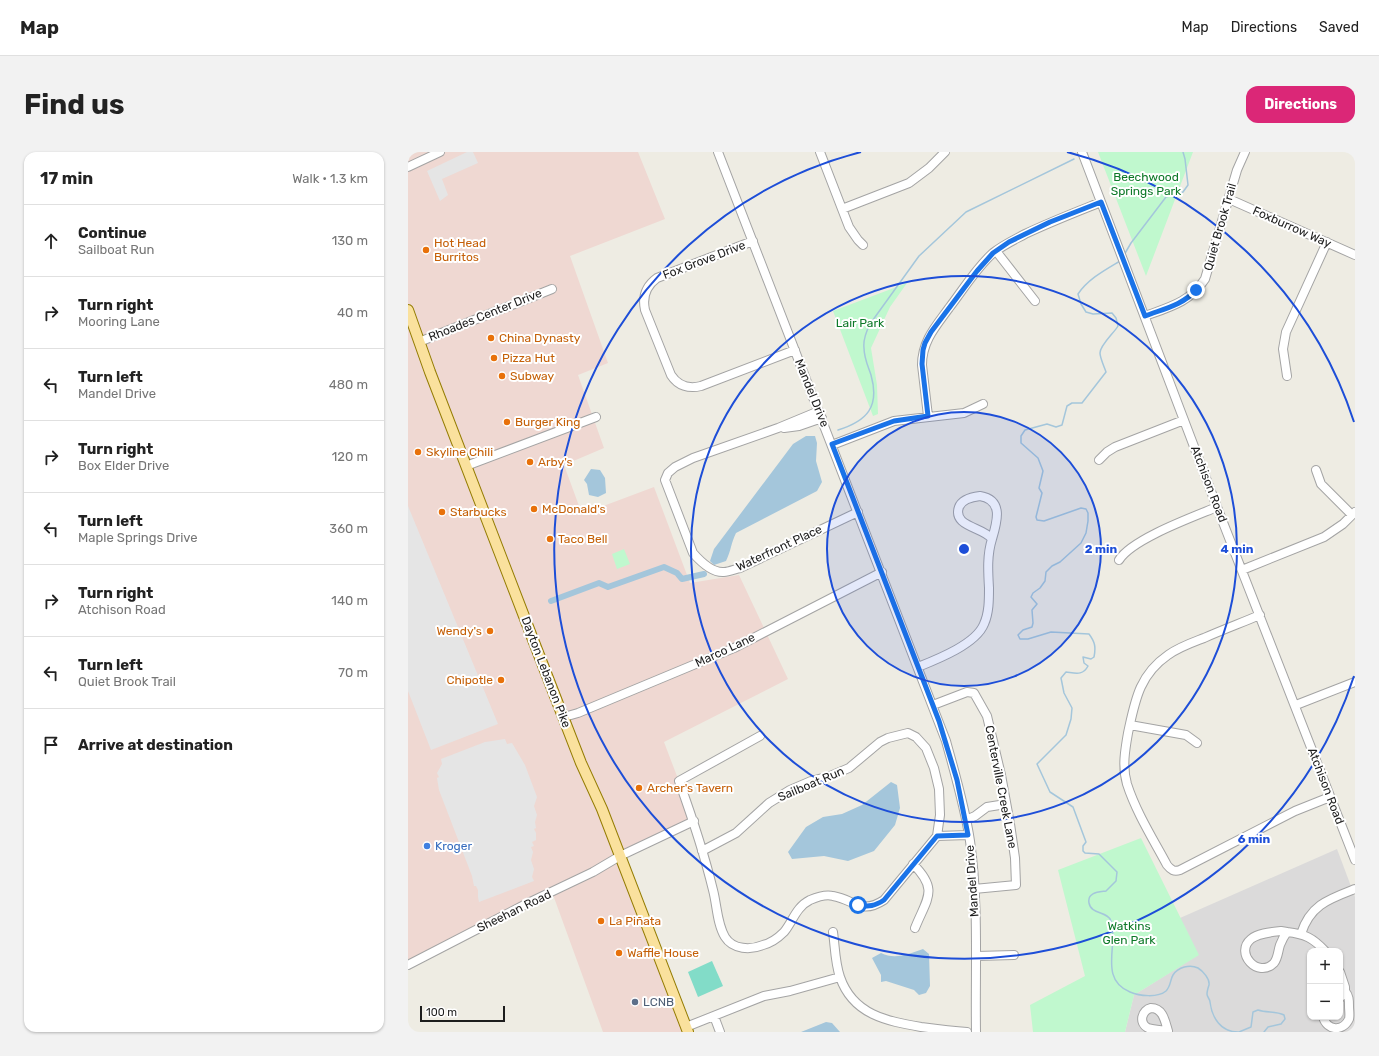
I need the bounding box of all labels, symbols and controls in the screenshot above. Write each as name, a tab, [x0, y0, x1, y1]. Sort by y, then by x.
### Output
text: Map	[20, 16, 59, 39]
text: Map	[1182, 19, 1209, 36]
text: Directions	[1231, 19, 1297, 36]
text: Saved	[1319, 19, 1359, 36]
button: Directions	[1246, 86, 1355, 123]
text: Find us	[24, 88, 124, 121]
text: 17 min	[40, 168, 93, 188]
park label: Beechwood Springs Park	[1111, 170, 1182, 198]
text: Walk · 1.3 km	[292, 171, 368, 186]
street label: Quiet Brook Trail	[1201, 182, 1239, 272]
street label: Foxburrow Way	[1250, 203, 1334, 251]
text: Continue	[78, 224, 147, 242]
icon: ahead	[40, 230, 62, 252]
text: 130 m	[332, 233, 368, 248]
place label: Hot Head Burritos	[434, 236, 486, 264]
street label: Fox Grove Drive	[661, 238, 747, 282]
text: Sailboat Run	[78, 242, 154, 257]
marker: Hot Head Burritos	[421, 245, 431, 255]
route end	[1187, 281, 1205, 299]
street label: Rhoades Center Drive	[426, 286, 544, 344]
text: Turn right	[78, 296, 153, 314]
icon: right	[40, 302, 62, 324]
text: 40 m	[337, 305, 368, 320]
text: Mooring Lane	[78, 314, 160, 329]
park label: Lair Park	[836, 316, 885, 330]
place label: China Dynasty	[499, 331, 581, 345]
marker: China Dynasty	[486, 333, 496, 343]
place label: Pizza Hut	[502, 351, 555, 365]
marker: Pizza Hut	[489, 353, 499, 363]
street label: Mandel Drive	[792, 357, 832, 429]
text: Turn left	[78, 368, 143, 386]
place label: Subway	[510, 369, 555, 383]
marker: Subway	[497, 371, 507, 381]
icon: left	[40, 374, 62, 396]
text: 480 m	[329, 377, 368, 392]
text: Mandel Drive	[78, 386, 156, 401]
place label: Burger King	[515, 415, 580, 429]
marker: Burger King	[502, 417, 512, 427]
text: Turn right	[78, 440, 153, 458]
street label: Atchison Road	[1188, 444, 1230, 524]
place label: Skyline Chili	[426, 445, 493, 459]
icon: right	[40, 446, 62, 468]
marker: Skyline Chili	[413, 447, 423, 457]
text: 120 m	[332, 449, 368, 464]
place label: Arby's	[538, 455, 573, 469]
marker: Arby's	[525, 457, 535, 467]
text: Box Elder Drive	[78, 458, 169, 473]
place label: McDonald's	[542, 502, 606, 516]
marker: McDonald's	[529, 504, 539, 514]
place label: Starbucks	[450, 505, 507, 519]
marker: Starbucks	[437, 507, 447, 517]
text: Turn left	[78, 512, 143, 530]
icon: left	[40, 518, 62, 540]
text: 360 m	[329, 521, 368, 536]
street label: Waterfront Place	[734, 522, 824, 574]
text: Maple Springs Drive	[78, 530, 198, 545]
place label: Taco Bell	[558, 532, 608, 546]
marker: Taco Bell	[545, 534, 555, 544]
centre of rings	[957, 542, 971, 556]
text: 2 min	[1085, 542, 1118, 556]
text: 4 min	[1221, 542, 1254, 556]
text: Turn right	[78, 584, 153, 602]
icon: right	[40, 590, 62, 612]
text: 140 m	[331, 593, 368, 608]
text: Atchison Road	[78, 602, 166, 617]
street label: Dayton Lebanon Pike	[518, 614, 574, 730]
place label: Wendy's	[436, 624, 482, 638]
marker: Wendy's	[485, 626, 495, 636]
street label: Marco Lane	[693, 630, 757, 670]
text: Turn left	[78, 656, 143, 674]
icon: left	[40, 662, 62, 684]
text: 70 m	[338, 665, 368, 680]
place label: Chipotle	[446, 673, 493, 687]
text: Quiet Brook Trail	[78, 674, 176, 689]
marker: Chipotle	[496, 675, 506, 685]
street label: Centerville Creek Lane	[982, 724, 1020, 850]
icon: arrive	[40, 734, 62, 756]
text: Arrive at destination	[78, 736, 233, 754]
street label: Atchison Road	[1305, 746, 1347, 826]
street label: Sailboat Run	[776, 764, 846, 804]
place label: Archer's Tavern	[647, 781, 733, 795]
marker: Archer's Tavern	[634, 783, 644, 793]
text: 6 min	[1238, 832, 1271, 846]
place label: Kroger	[435, 839, 472, 853]
marker: Kroger	[422, 841, 432, 851]
street label: Mandel Drive	[962, 844, 981, 917]
street label: Sheehan Road	[475, 887, 553, 935]
route start	[849, 896, 867, 914]
place label: La Piñata	[609, 914, 661, 928]
marker: La Piñata	[596, 916, 606, 926]
park label: Watkins Glen Park	[1103, 919, 1156, 947]
place label: Waffle House	[627, 946, 699, 960]
marker: Waffle House	[614, 948, 624, 958]
map controls	[1307, 948, 1343, 1020]
button: +	[1307, 948, 1343, 984]
button: −	[1307, 984, 1343, 1020]
place label: LCNB	[643, 995, 674, 1009]
marker: LCNB	[630, 997, 640, 1007]
scale bar	[420, 1004, 505, 1023]
text: 100 m	[426, 1006, 457, 1019]

